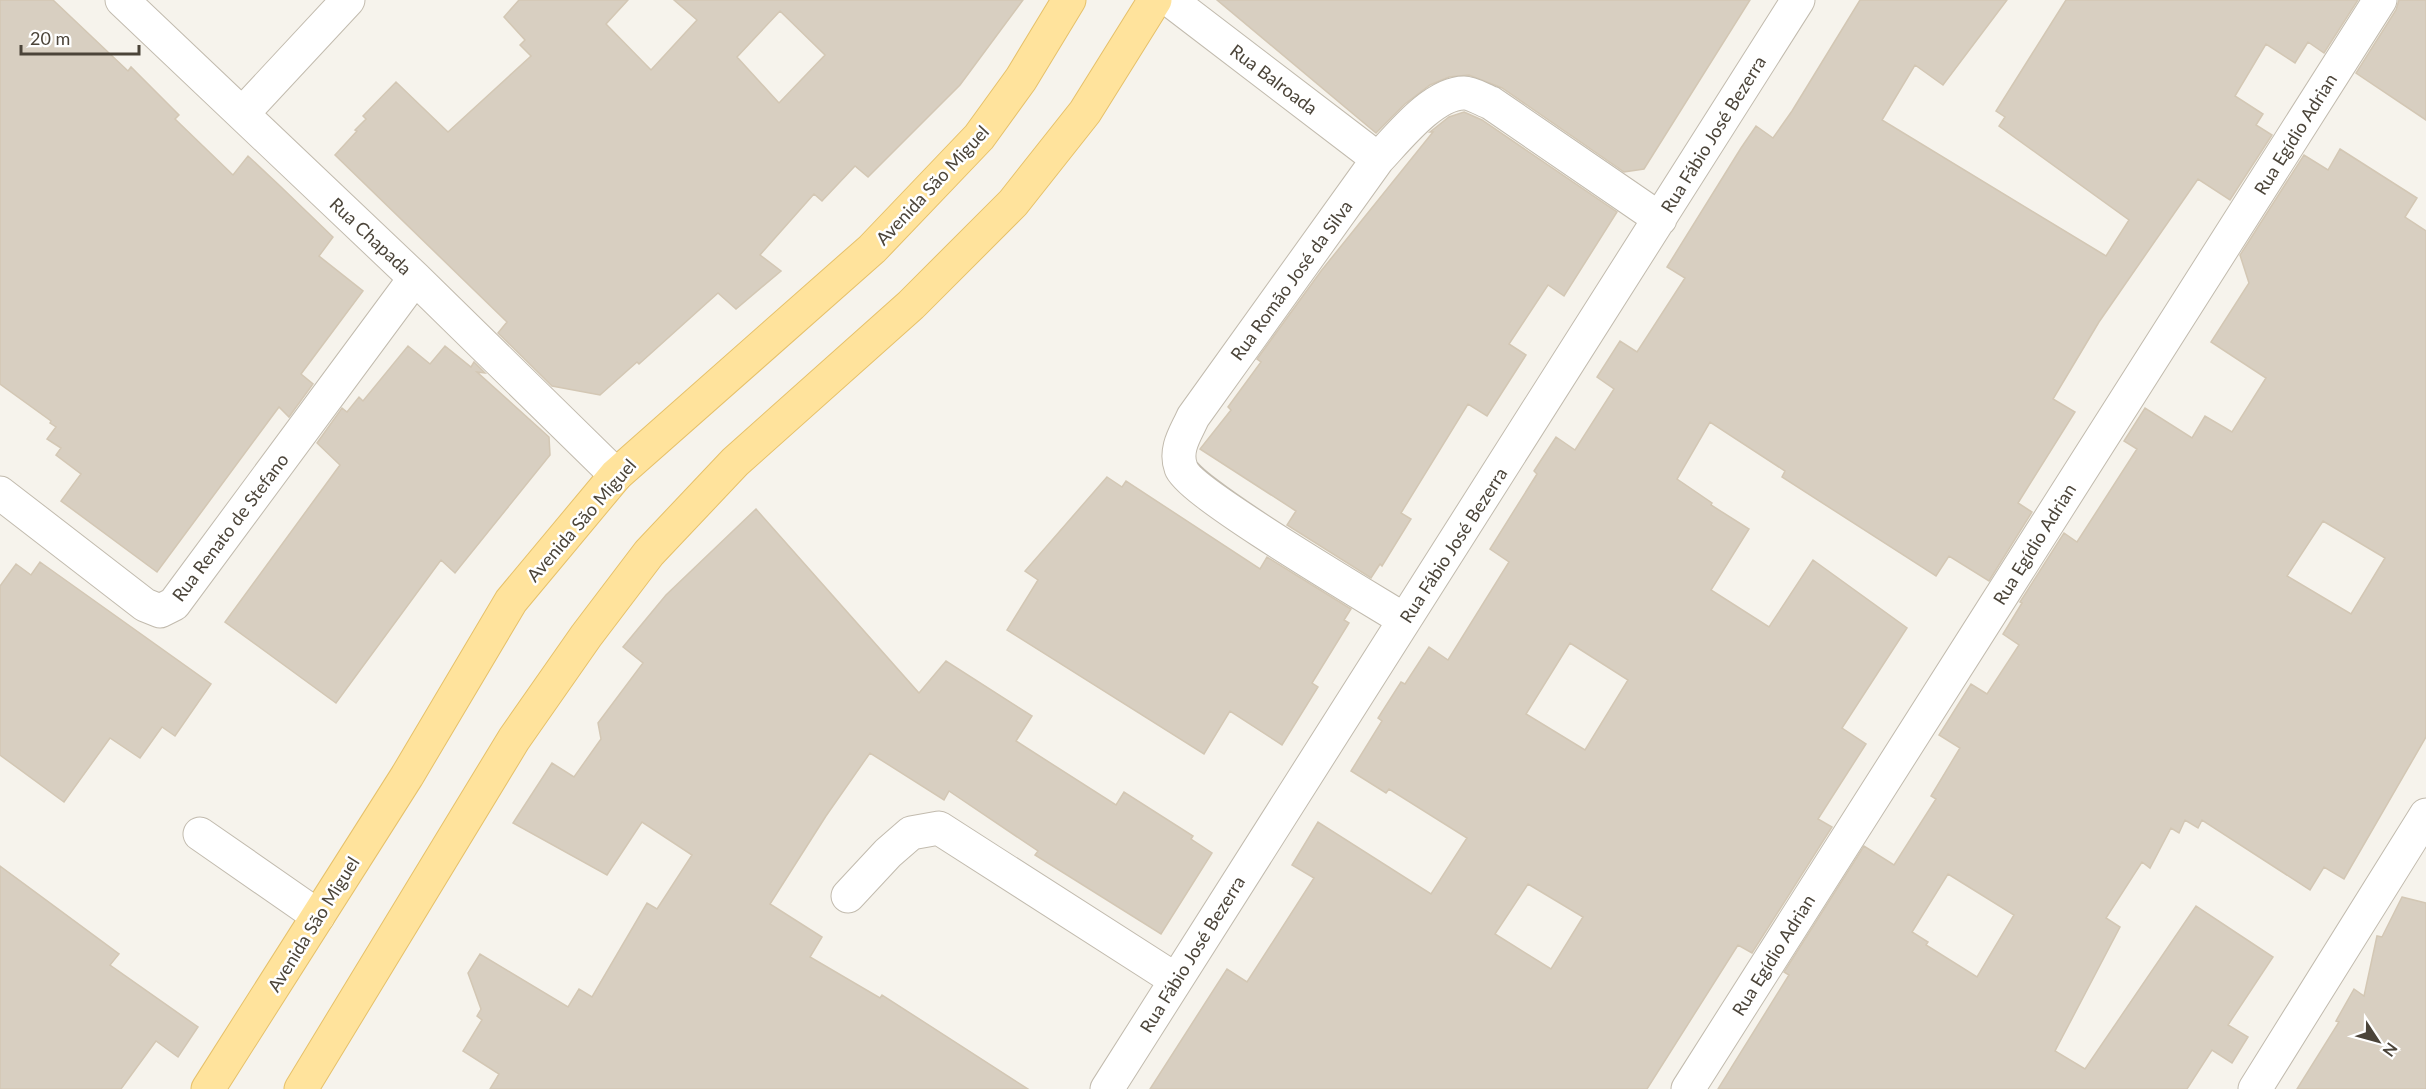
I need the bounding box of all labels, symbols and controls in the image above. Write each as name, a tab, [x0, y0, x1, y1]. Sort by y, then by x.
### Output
scale bar	[21, 18, 140, 56]
text: 20 m	[30, 27, 70, 49]
street label: Rua Balroada	[1226, 39, 1322, 119]
street label: Rua Fábio José Bezerra	[1656, 52, 1770, 216]
street label: Rua Egídio Adrian	[2249, 69, 2341, 199]
street label: Avenida São Miguel	[871, 121, 993, 249]
street label: Rua Chapada	[326, 193, 416, 279]
street label: Rua Romão José da Silva	[1225, 196, 1357, 364]
street label: Rua Renato de Stefano	[167, 449, 293, 605]
street label: Avenida São Miguel	[522, 454, 640, 586]
street label: Rua Fábio José Bezerra	[1395, 463, 1511, 627]
street label: Rua Egídio Adrian	[1988, 479, 2080, 609]
street label: Avenida São Miguel	[262, 852, 364, 996]
street label: Rua Fábio José Bezerra	[1135, 872, 1249, 1036]
street label: Rua Egídio Adrian	[1727, 890, 1819, 1020]
north arrow	[2348, 1011, 2408, 1071]
text: N	[2379, 1040, 2402, 1061]

